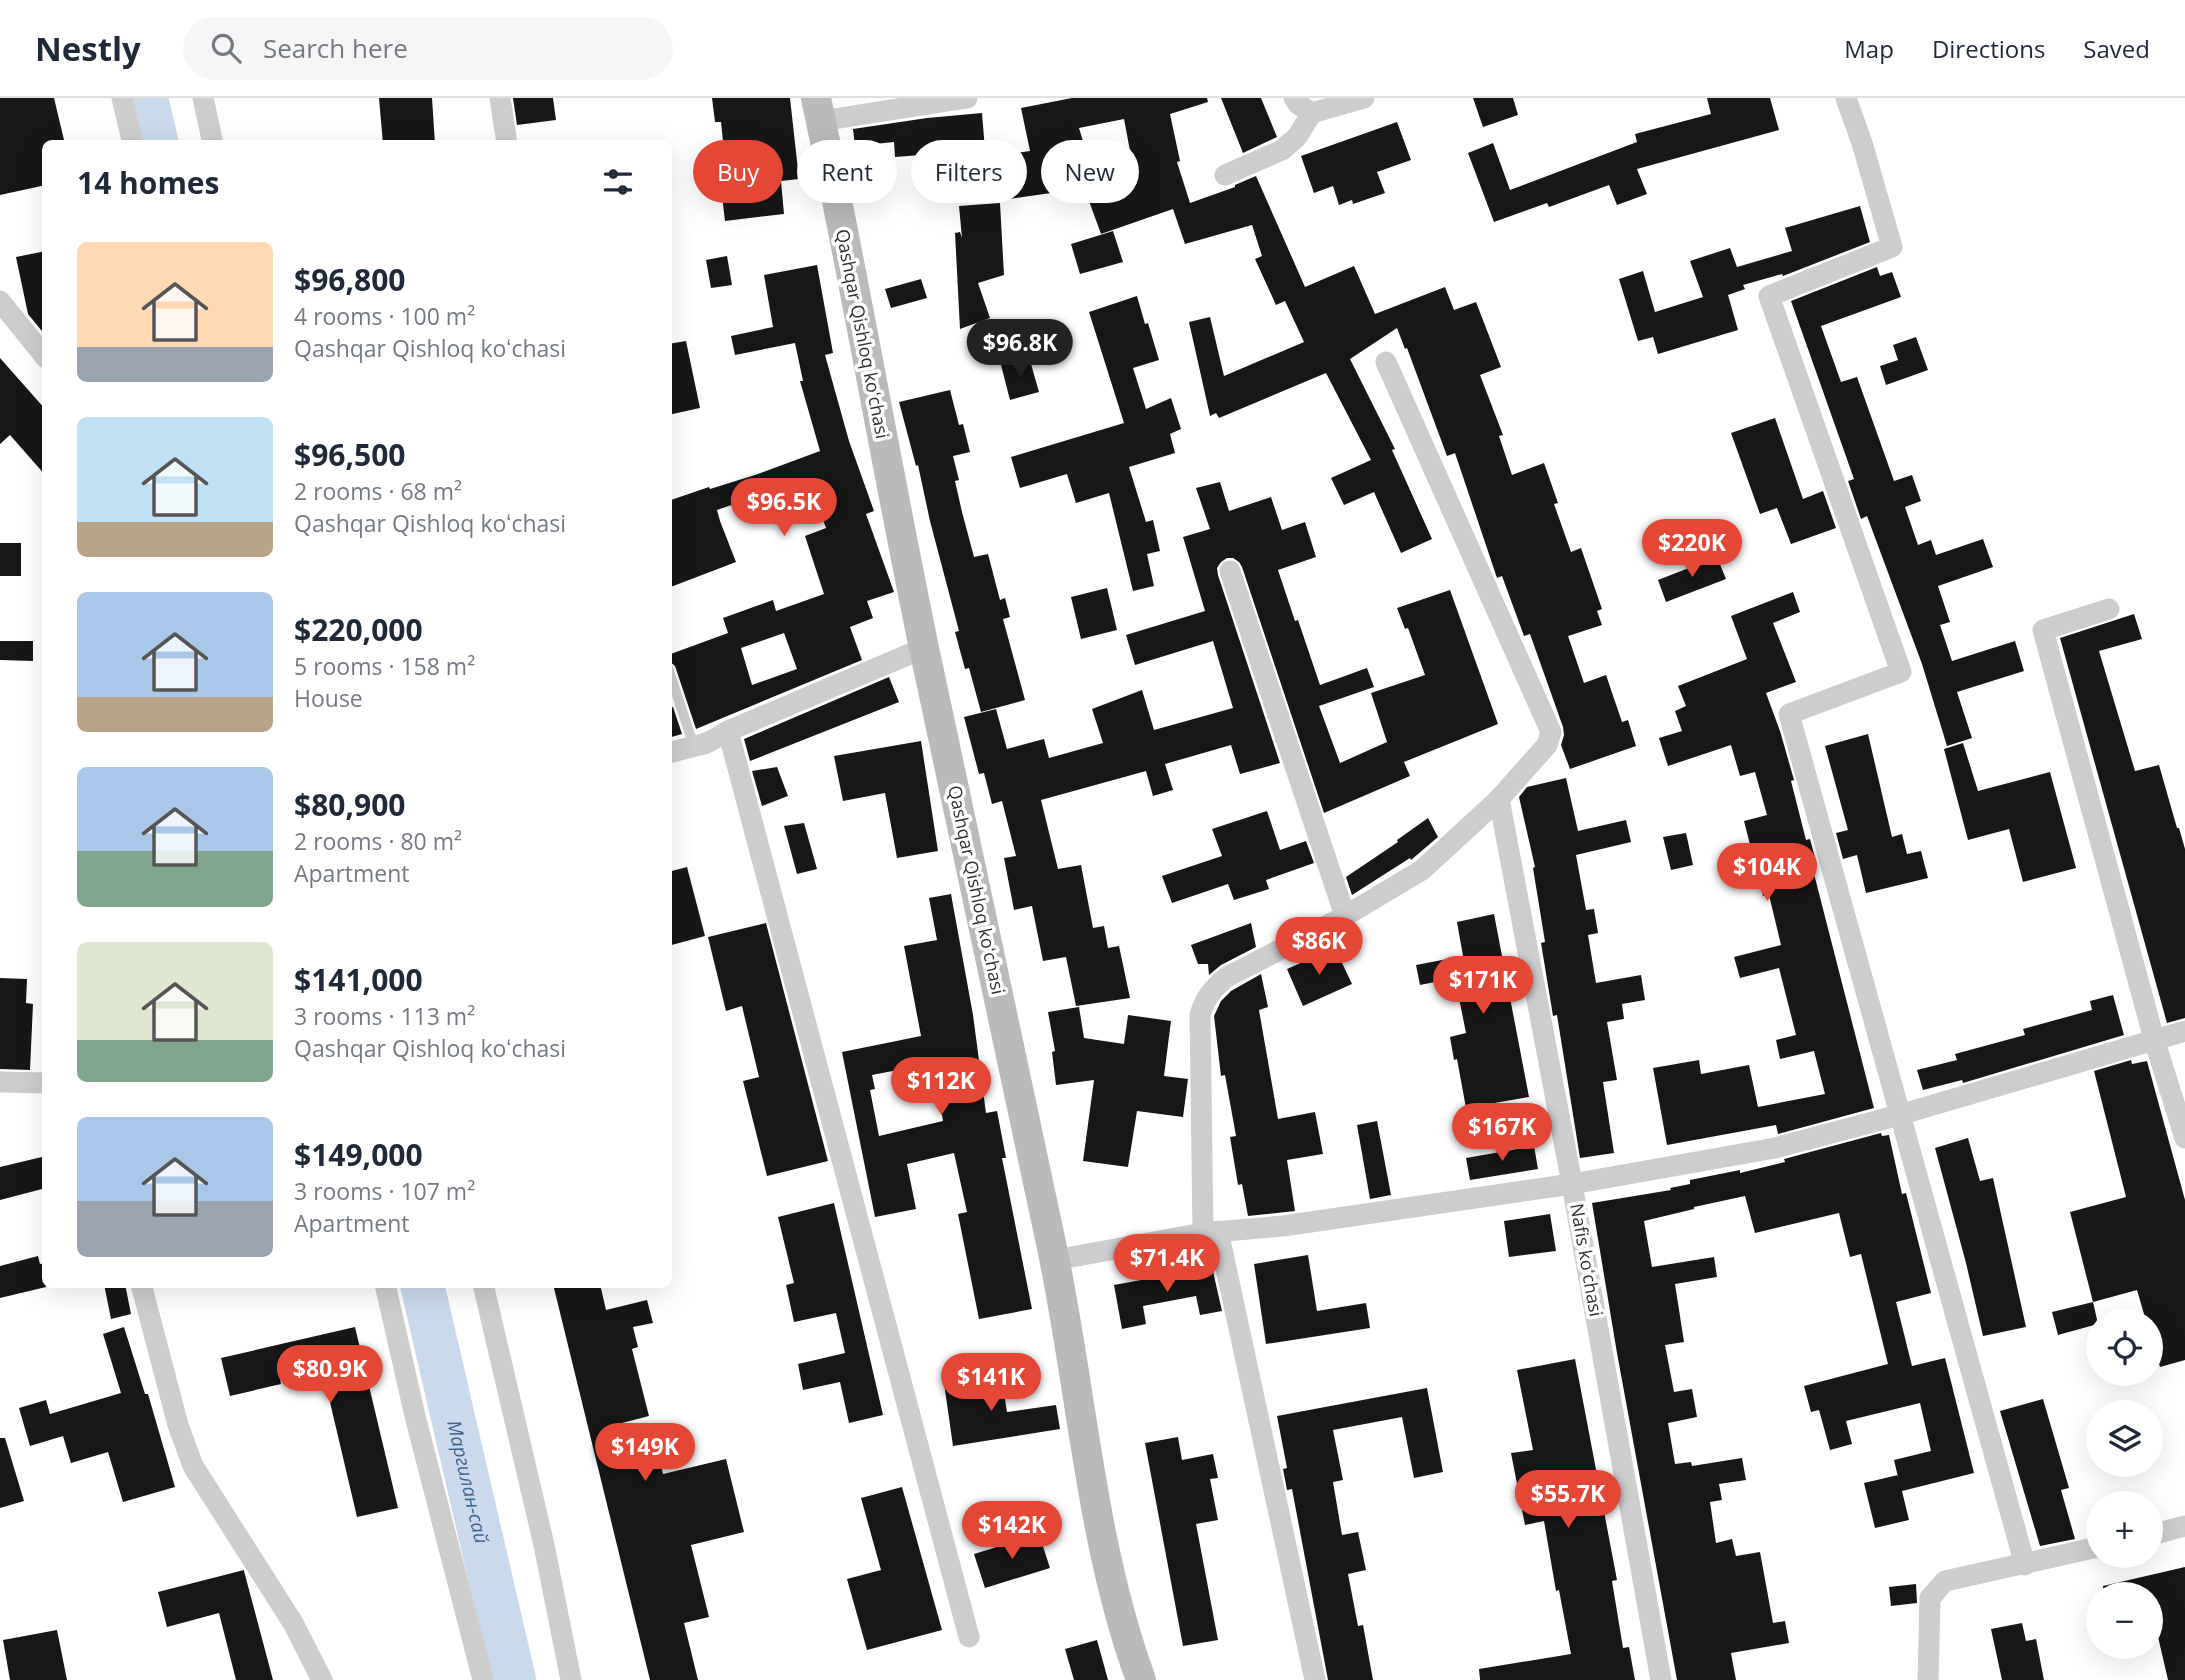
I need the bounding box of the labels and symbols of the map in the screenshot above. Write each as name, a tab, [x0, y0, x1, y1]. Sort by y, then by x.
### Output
street label: Qashqar Qishloq koʻchasi	[831, 227, 895, 441]
pin: $96.8K	[963, 320, 1077, 379]
pin: $96.5K	[727, 478, 841, 538]
pin: $220K	[1643, 519, 1741, 579]
street label: Qashqar Qishloq koʻchasi	[943, 783, 1011, 996]
pin: $104K	[1718, 844, 1816, 903]
pin: $86K	[1278, 918, 1360, 977]
pin: $171K	[1434, 956, 1532, 1016]
pin: $112K	[892, 1058, 990, 1117]
pin: $167K	[1453, 1104, 1551, 1163]
street label: Nafis koʻchasi	[1565, 1201, 1609, 1318]
pin: $71.4K	[1110, 1234, 1224, 1294]
pin: $80.9K	[273, 1346, 387, 1405]
pin: $141K	[942, 1354, 1040, 1413]
water label: Маргилан-сай	[441, 1418, 495, 1546]
pin: $149K	[596, 1424, 694, 1483]
pin: $55.7K	[1511, 1470, 1625, 1530]
pin: $142K	[963, 1502, 1061, 1561]

